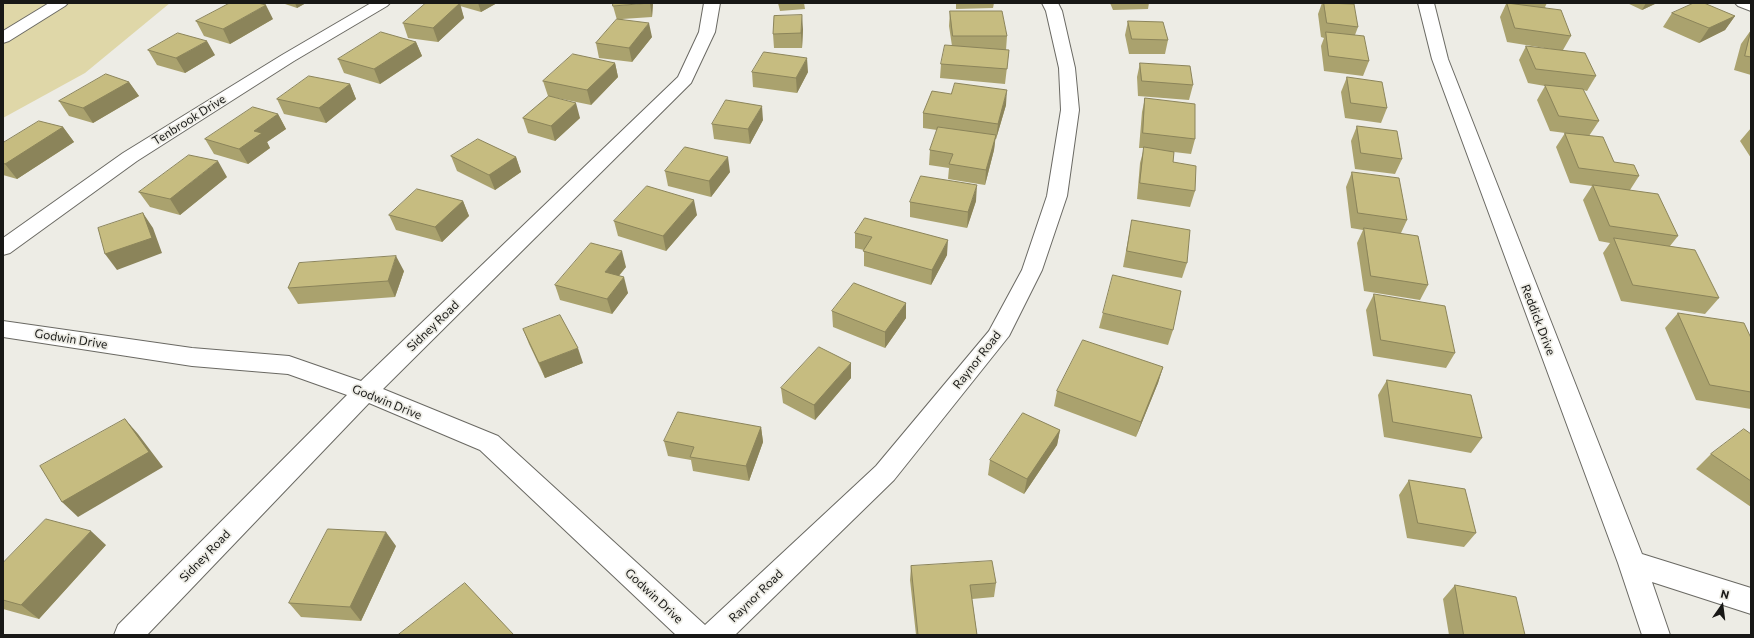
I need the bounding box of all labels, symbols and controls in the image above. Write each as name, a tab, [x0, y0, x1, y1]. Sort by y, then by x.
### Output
street label: Tenbrook Drive	[150, 92, 228, 148]
street label: Reddick Drive	[1518, 283, 1558, 357]
street label: Sidney Road	[404, 298, 462, 354]
street label: Godwin Drive	[33, 326, 109, 352]
street label: Raynor Road	[950, 328, 1004, 392]
street label: Godwin Drive	[350, 382, 424, 422]
street label: Sidney Road	[177, 527, 233, 585]
street label: Godwin Drive	[622, 566, 686, 626]
street label: Raynor Road	[726, 567, 786, 625]
north arrow	[1702, 586, 1742, 626]
text: N	[1719, 587, 1731, 601]

